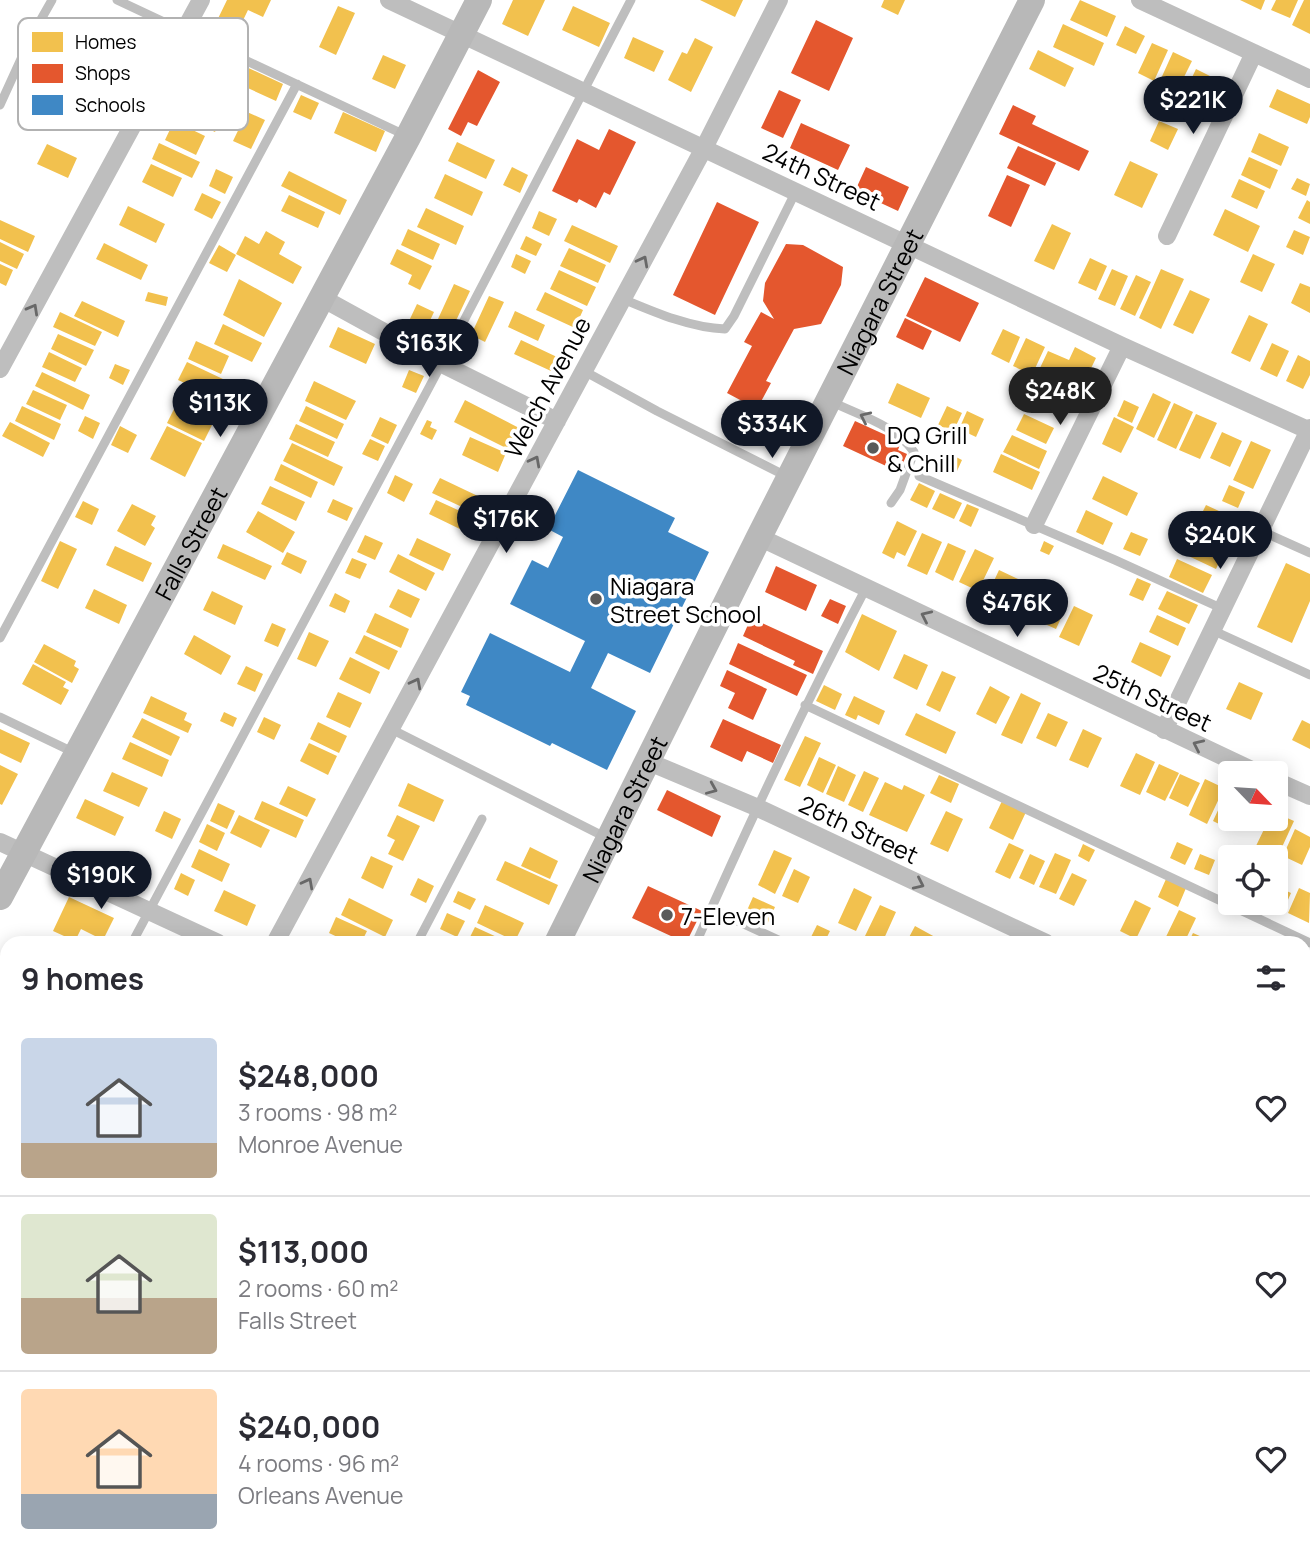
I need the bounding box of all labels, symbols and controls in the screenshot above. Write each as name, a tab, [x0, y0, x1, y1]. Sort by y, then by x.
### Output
legend	[18, 18, 248, 130]
text: Homes	[75, 29, 136, 55]
text: Shops	[75, 60, 130, 86]
pin: $221K	[1144, 76, 1242, 136]
text: $221K	[1160, 83, 1226, 115]
text: Schools	[75, 92, 145, 118]
street label: 24th Street	[758, 134, 886, 218]
street label: Niagara Street	[828, 222, 930, 380]
one-way arrow	[635, 256, 649, 268]
one-way arrow	[24, 304, 38, 316]
street label: Welch Avenue	[496, 311, 598, 463]
pin: $163K	[380, 320, 478, 379]
text: $163K	[395, 326, 463, 358]
pin: $248K	[1011, 368, 1109, 427]
text: $248K	[1025, 374, 1095, 406]
pin: $113K	[171, 380, 269, 439]
text: $113K	[189, 386, 251, 418]
pin: $334K	[723, 400, 821, 460]
text: $334K	[737, 407, 807, 439]
one-way arrow	[859, 412, 872, 426]
place label: DQ Grill & Chill	[887, 418, 968, 479]
marker: DQ Grill & Chill	[865, 440, 881, 456]
one-way arrow	[527, 456, 540, 468]
street label: Falls Street	[146, 480, 234, 605]
pin: $176K	[457, 496, 555, 555]
text: $176K	[473, 502, 539, 534]
pin: $240K	[1171, 512, 1269, 571]
text: $240K	[1184, 518, 1256, 550]
place label: Niagara Street School	[610, 569, 762, 630]
pin: $476K	[968, 580, 1066, 639]
text: $476K	[982, 586, 1052, 618]
marker: Niagara Street School	[588, 591, 604, 607]
one-way arrow	[921, 611, 933, 625]
street label: 25th Street	[1089, 655, 1217, 739]
one-way arrow	[407, 678, 421, 690]
street label: Niagara Street	[573, 730, 674, 888]
one-way arrow	[1193, 739, 1205, 753]
north arrow	[1218, 761, 1288, 831]
map controls	[1218, 761, 1288, 915]
one-way arrow	[705, 780, 717, 794]
street label: 26th Street	[794, 787, 924, 871]
button: locate	[1218, 845, 1288, 915]
pin: $190K	[52, 852, 150, 911]
text: $190K	[67, 858, 135, 890]
one-way arrow	[912, 875, 924, 889]
one-way arrow	[300, 878, 313, 890]
place label: 7-Eleven	[681, 899, 775, 932]
marker: 7-Eleven	[659, 907, 675, 923]
text: 9 homes	[21, 958, 144, 999]
icon: filters	[1252, 959, 1290, 997]
text: $248,000	[238, 1055, 379, 1096]
icon: home	[77, 1066, 161, 1150]
icon: heart	[1252, 1089, 1290, 1127]
text: 3 rooms · 98 m²	[238, 1096, 398, 1128]
text: Monroe Avenue	[238, 1128, 403, 1160]
text: $113,000	[238, 1231, 369, 1272]
icon: home	[77, 1242, 161, 1326]
icon: heart	[1252, 1265, 1290, 1303]
text: 2 rooms · 60 m²	[238, 1272, 399, 1304]
text: Falls Street	[238, 1304, 357, 1336]
text: $240,000	[238, 1406, 380, 1447]
icon: home	[77, 1417, 161, 1501]
icon: heart	[1252, 1440, 1290, 1478]
text: 4 rooms · 96 m²	[238, 1447, 399, 1479]
text: Orleans Avenue	[238, 1479, 403, 1511]

